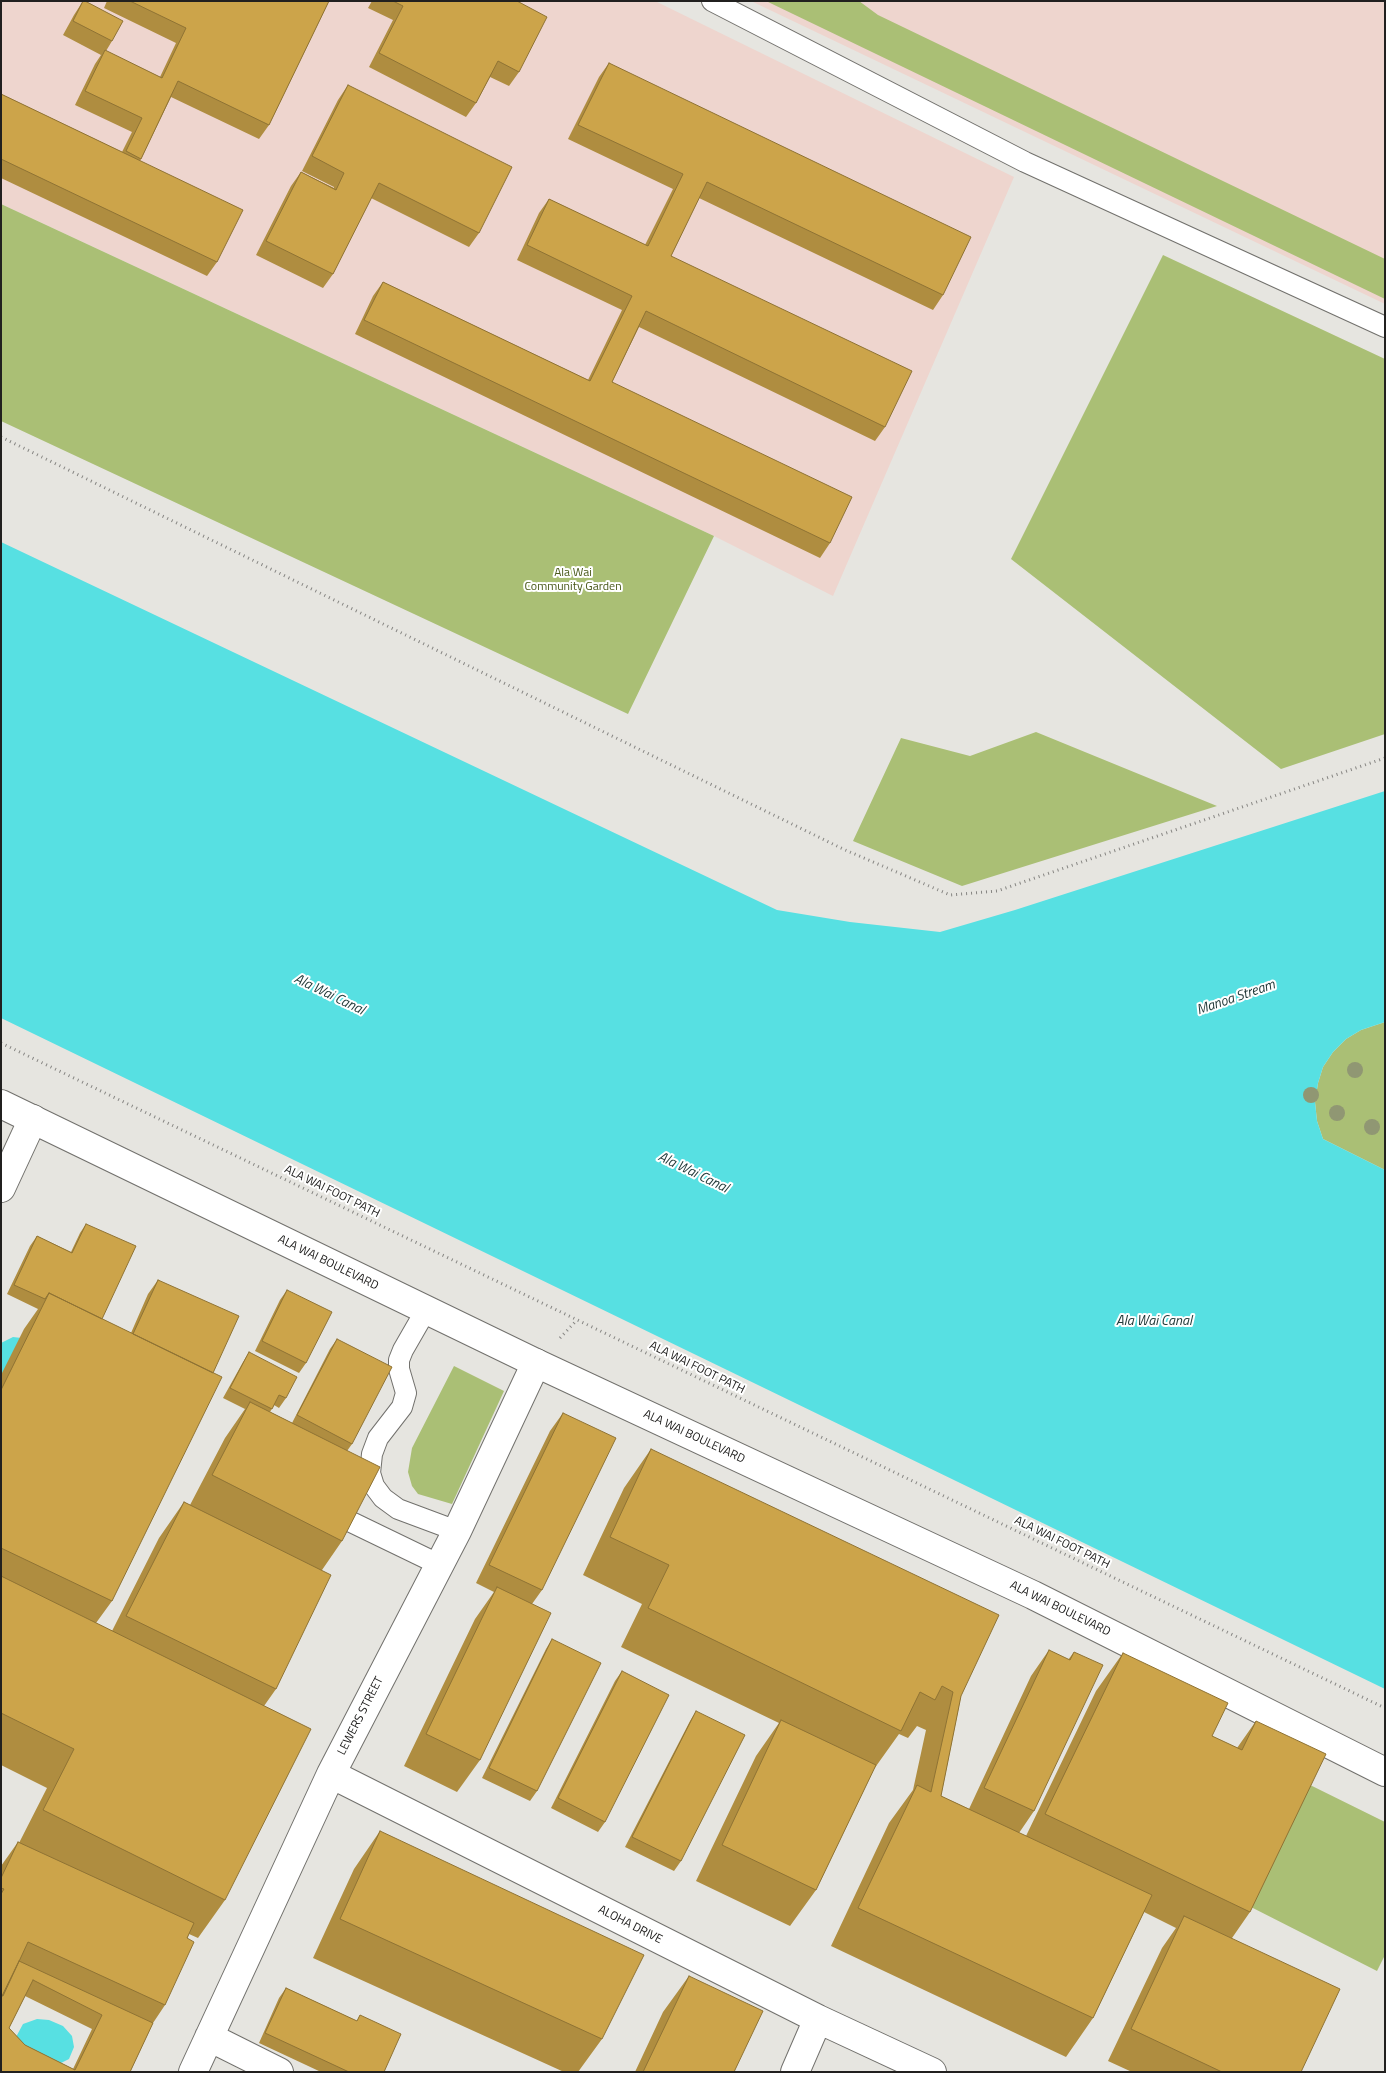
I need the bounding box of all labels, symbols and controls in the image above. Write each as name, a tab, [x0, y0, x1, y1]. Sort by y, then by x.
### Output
park label: Ala Wai Community Garden	[524, 566, 622, 594]
water label: Ala Wai Canal	[291, 971, 367, 1019]
water label: Manoa Stream	[1195, 977, 1277, 1019]
water label: Ala Wai Canal	[655, 1149, 731, 1197]
street label: ALA WAI FOOT PATH	[282, 1163, 382, 1221]
street label: ALA WAI BOULEVARD	[275, 1232, 381, 1294]
water label: Ala Wai Canal	[1116, 1314, 1192, 1330]
street label: ALA WAI FOOT PATH	[647, 1339, 747, 1397]
street label: ALA WAI BOULEVARD	[641, 1407, 747, 1467]
street label: ALA WAI FOOT PATH	[1012, 1514, 1112, 1572]
street label: ALA WAI BOULEVARD	[1007, 1578, 1113, 1640]
street label: LEWERS STREET	[335, 1674, 387, 1758]
street label: ALOHA DRIVE	[595, 1903, 665, 1947]

